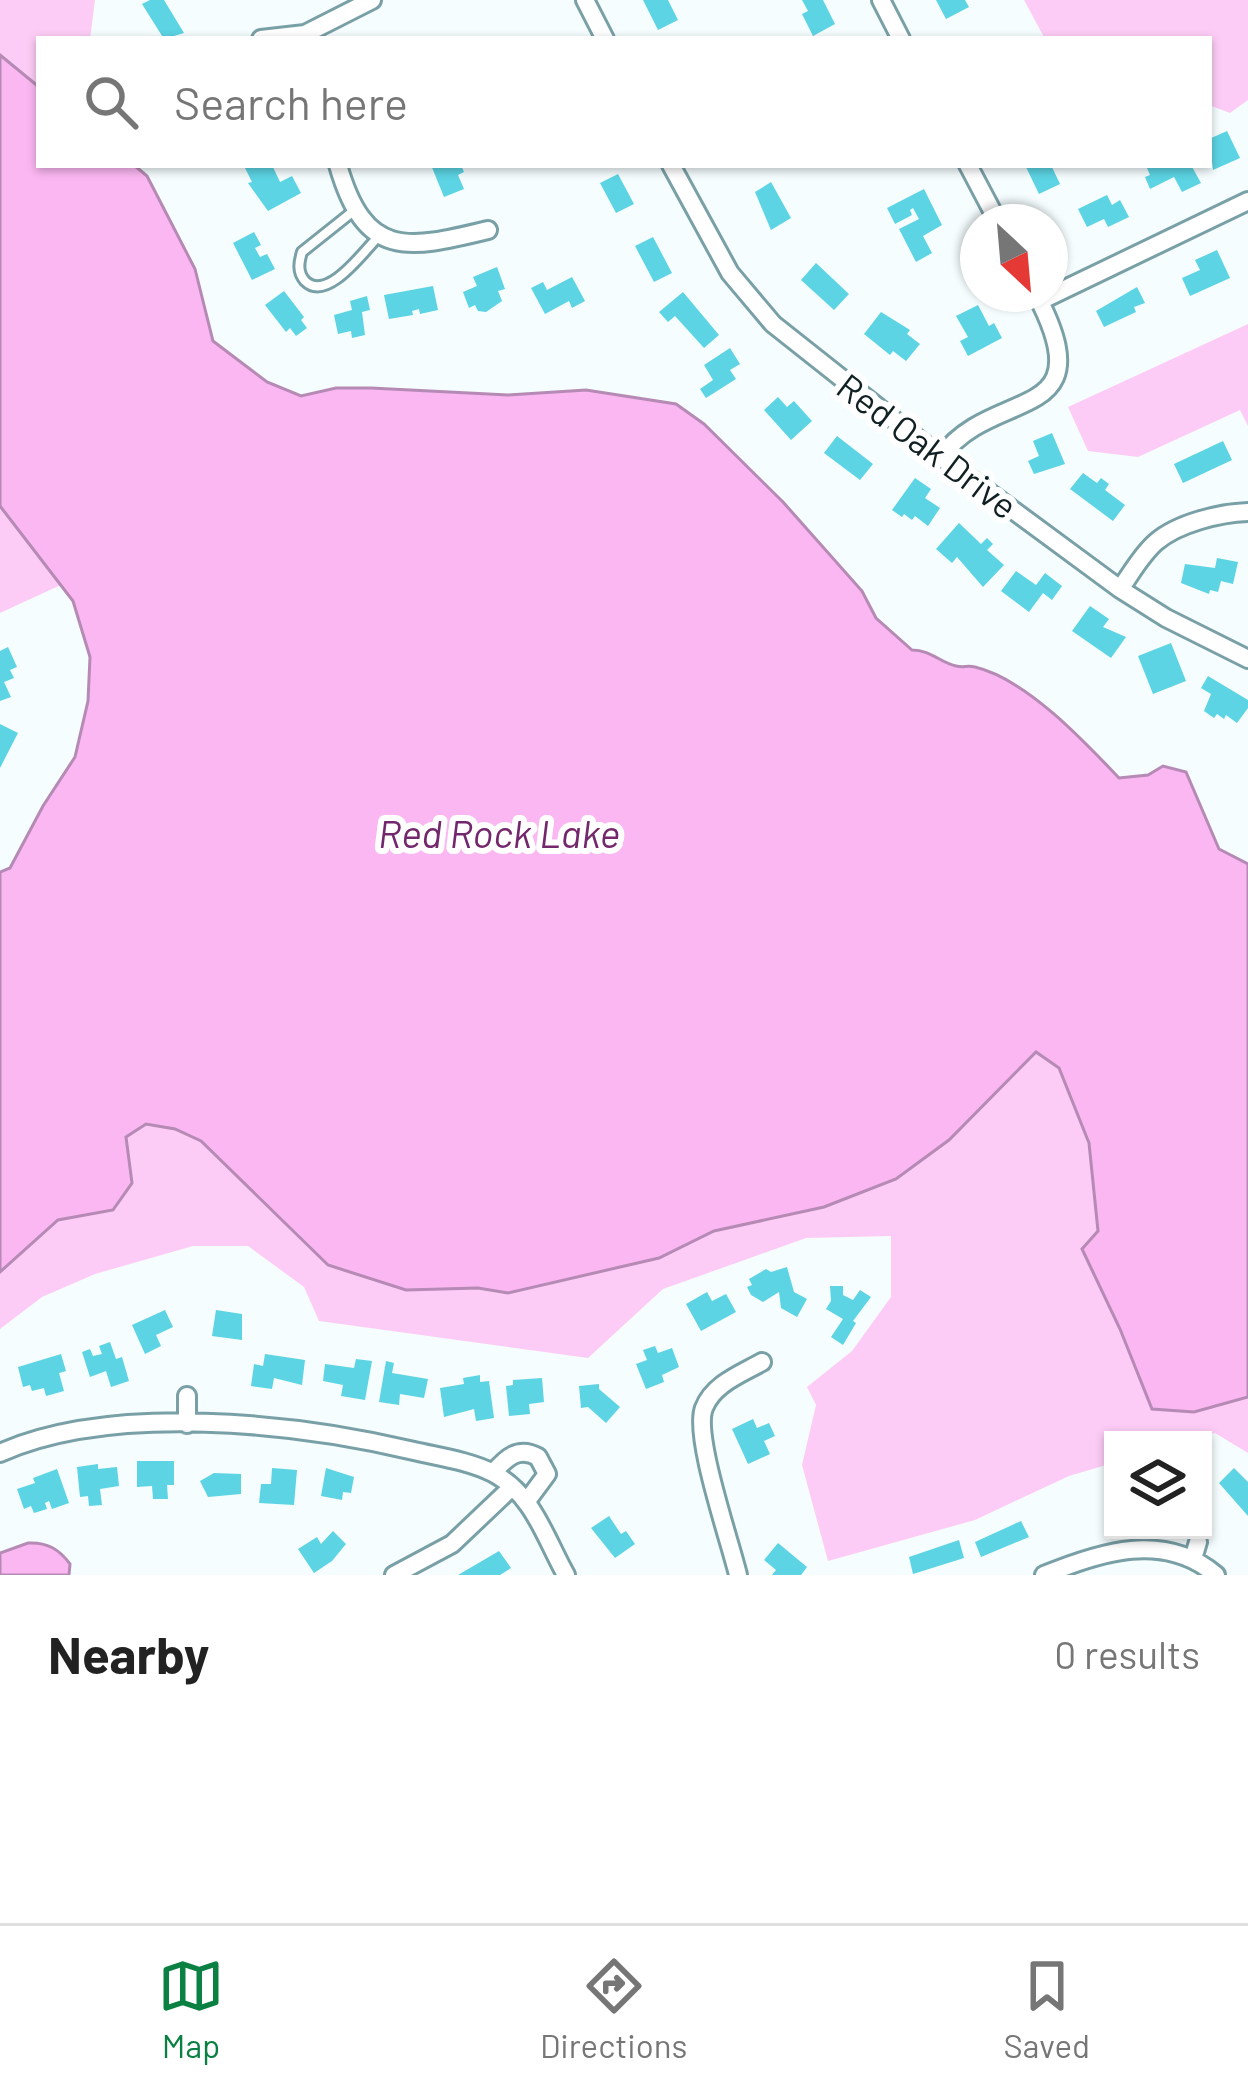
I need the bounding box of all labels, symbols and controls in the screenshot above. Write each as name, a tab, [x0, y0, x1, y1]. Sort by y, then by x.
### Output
search box	[36, 36, 1212, 168]
icon: search	[78, 69, 144, 135]
text: Search here	[174, 75, 408, 129]
north arrow	[960, 204, 1068, 312]
street label: Red Oak Drive	[830, 363, 1026, 527]
water label: Red Rock Lake	[378, 809, 620, 856]
map controls	[1104, 1431, 1212, 1539]
button: layers	[1104, 1431, 1212, 1539]
text: Nearby	[48, 1623, 209, 1684]
text: 0 results	[1054, 1630, 1200, 1677]
tab: Map	[158, 1953, 224, 2065]
tab: Directions	[540, 1953, 687, 2065]
tab: Saved	[1003, 1953, 1090, 2065]

